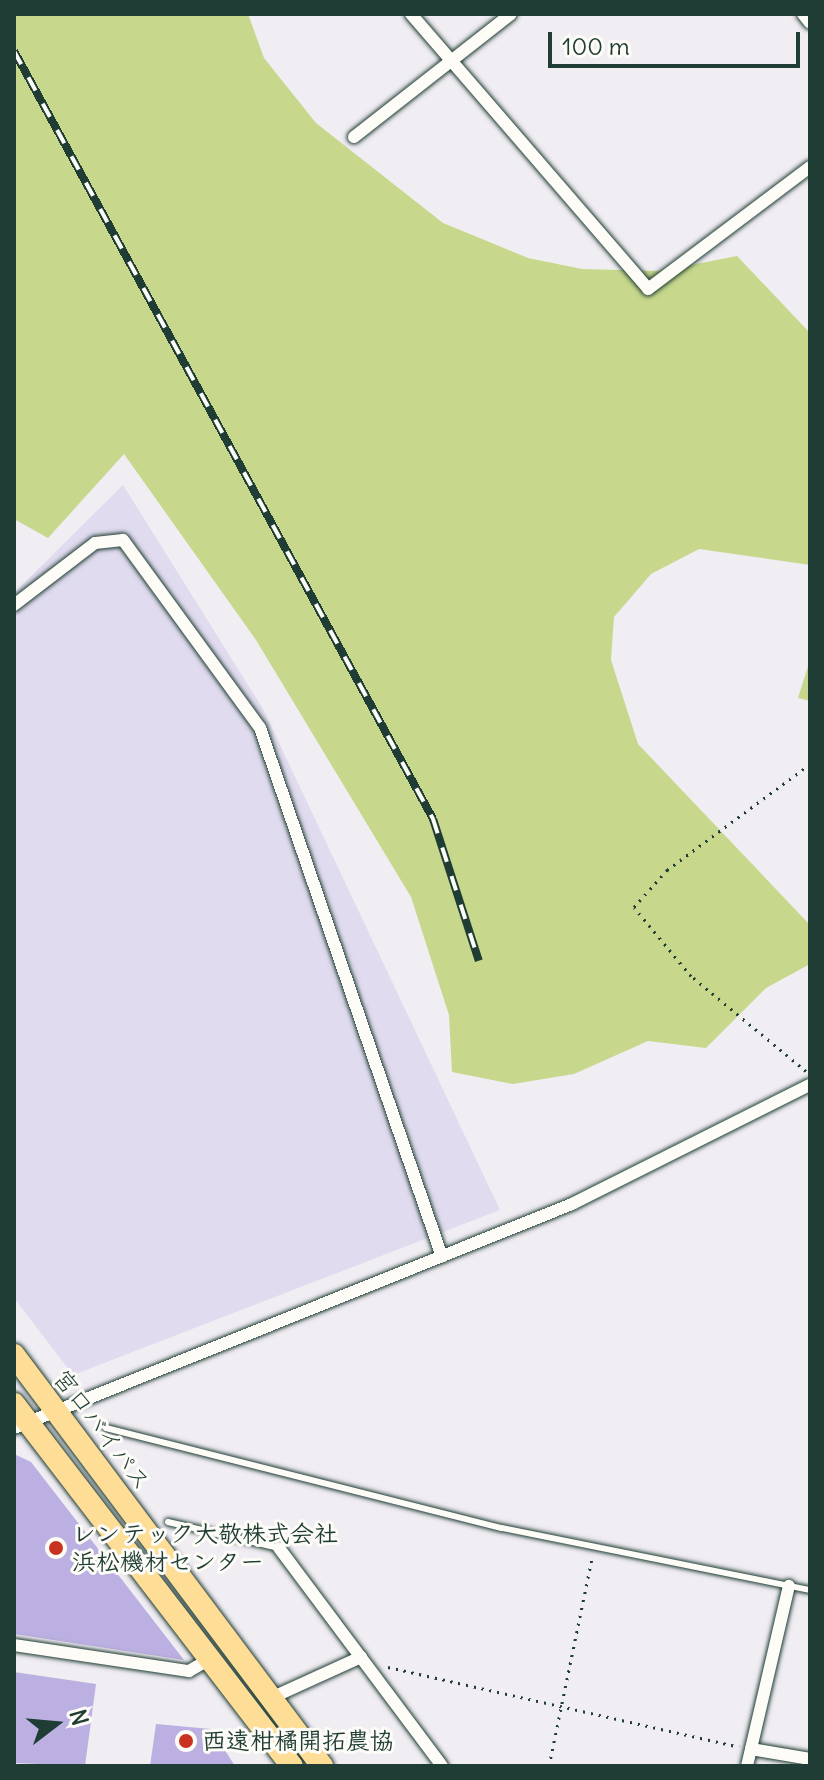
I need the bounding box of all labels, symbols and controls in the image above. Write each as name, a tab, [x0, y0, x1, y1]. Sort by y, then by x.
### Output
scale bar	[552, 16, 804, 66]
text: 100 m	[562, 31, 630, 61]
street label: 宮口バイパス	[47, 1364, 157, 1496]
place label: レンテック大敬株式会社 浜松機材センター	[72, 1520, 336, 1576]
marker: レンテック大敬株式会社 浜松機材センター	[47, 1539, 65, 1557]
north arrow	[16, 1684, 96, 1764]
text: N	[64, 1706, 95, 1729]
place label: 西遠柑橘開拓農協	[202, 1727, 394, 1755]
marker: 西遠柑橘開拓農協	[177, 1732, 195, 1750]

